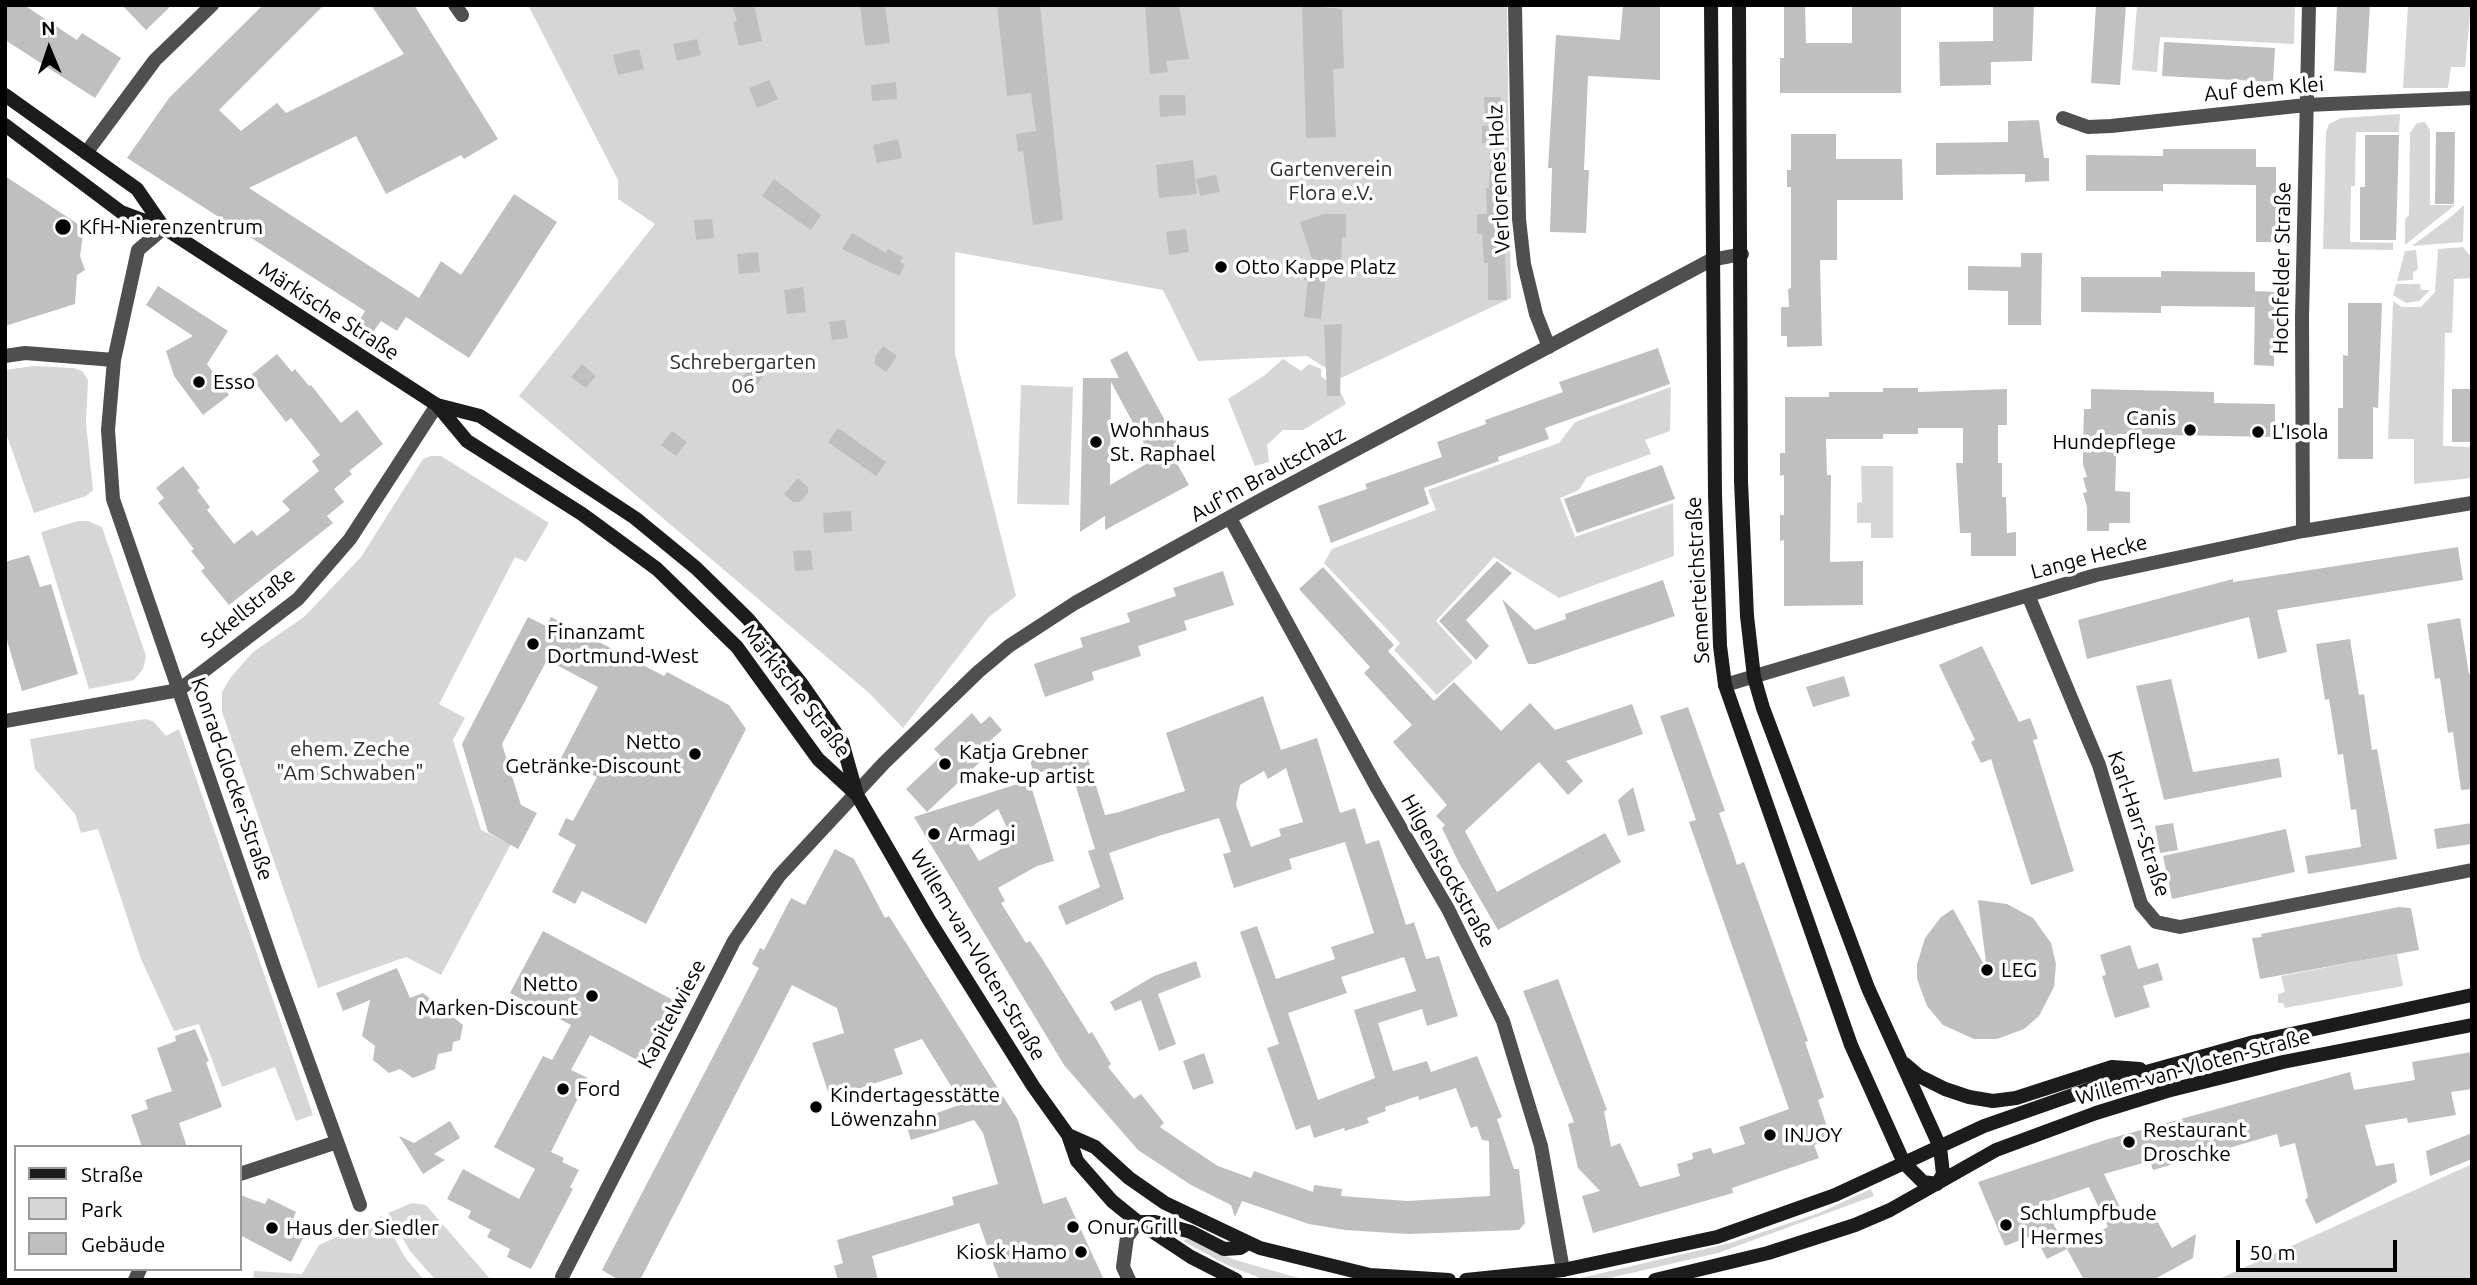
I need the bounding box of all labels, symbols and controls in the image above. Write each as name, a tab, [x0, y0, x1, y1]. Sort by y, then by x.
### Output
north arrow	[14, 14, 84, 84]
text: N	[41, 17, 56, 39]
street label: Auf dem Klei	[2203, 71, 2325, 107]
street label: Verlorenes Holz	[1483, 104, 1515, 254]
park label: Gartenverein Flora e.V.	[1270, 156, 1392, 206]
street label: Hochfelder Straße	[2268, 181, 2296, 355]
place label: KfH-Nierenzentrum	[79, 214, 263, 240]
marker: KfH-Nierenzentrum	[53, 217, 73, 237]
place label: Otto Kappe Platz	[1235, 254, 1396, 280]
street label: Märkische Straße	[254, 256, 404, 366]
marker: Otto Kappe Platz	[1213, 259, 1229, 275]
park label: Schrebergarten 06	[670, 349, 816, 399]
place label: Esso	[213, 369, 255, 395]
marker: Esso	[191, 374, 207, 390]
place label: Canis Hundepflege	[2052, 405, 2176, 455]
place label: Wohnhaus St. Raphael	[1110, 417, 1215, 467]
place label: L'Isola	[2272, 419, 2329, 445]
street label: Auf'm Brautschatz	[1186, 421, 1350, 527]
marker: Canis Hundepflege	[2182, 422, 2198, 438]
marker: L'Isola	[2250, 424, 2266, 440]
marker: Wohnhaus St. Raphael	[1088, 434, 1104, 450]
street label: Semerteichstraße	[1681, 496, 1715, 664]
street label: Lange Hecke	[2028, 529, 2150, 585]
street label: Sckellstraße	[196, 562, 300, 654]
place label: Finanzamt Dortmund-West	[547, 619, 699, 669]
street label: Märkische Straße	[736, 619, 856, 763]
marker: Finanzamt Dortmund-West	[525, 636, 541, 652]
street label: Konrad-Glocker-Straße	[185, 674, 279, 884]
place label: Netto Getränke-Discount	[505, 729, 681, 779]
park label: ehem. Zeche "Am Schwaben"	[276, 736, 424, 786]
place label: Katja Grebner make-up artist	[959, 739, 1094, 789]
marker: Netto Getränke-Discount	[687, 746, 703, 762]
street label: Karl-Harr-Straße	[2102, 748, 2176, 900]
marker: Katja Grebner make-up artist	[937, 756, 953, 772]
street label: Hilgenstockstraße	[1395, 790, 1501, 952]
place label: Armagi	[948, 821, 1016, 847]
marker: Armagi	[926, 826, 942, 842]
street label: Willem-van-Vloten-Straße	[905, 845, 1051, 1065]
street label: Kapitelwiese	[633, 955, 711, 1073]
place label: LEG	[2001, 957, 2037, 983]
marker: LEG	[1979, 962, 1995, 978]
place label: Netto Marken-Discount	[418, 971, 578, 1021]
marker: Netto Marken-Discount	[584, 988, 600, 1004]
street label: Willem-van-Vloten-Straße	[2073, 1024, 2313, 1110]
place label: Ford	[577, 1076, 621, 1102]
marker: Ford	[555, 1081, 571, 1097]
place label: Kindertagesstätte Löwenzahn	[830, 1082, 1000, 1132]
marker: Kindertagesstätte Löwenzahn	[808, 1099, 824, 1115]
place label: Restaurant Droschke	[2143, 1117, 2247, 1167]
place label: INJOY	[1784, 1122, 1842, 1148]
marker: INJOY	[1762, 1127, 1778, 1143]
marker: Restaurant Droschke	[2121, 1134, 2137, 1150]
legend	[14, 1145, 242, 1271]
text: Straße	[81, 1162, 143, 1186]
text: Park	[81, 1197, 123, 1221]
place label: Schlumpfbude | Hermes	[2020, 1200, 2157, 1250]
place label: Onur Grill	[1087, 1214, 1178, 1240]
place label: Haus der Siedler	[286, 1215, 439, 1241]
marker: Schlumpfbude | Hermes	[1998, 1217, 2014, 1233]
marker: Onur Grill	[1065, 1219, 1081, 1235]
marker: Haus der Siedler	[264, 1220, 280, 1236]
scale bar	[2239, 1226, 2400, 1270]
text: Gebäude	[81, 1232, 165, 1256]
place label: Kiosk Hamo	[956, 1239, 1067, 1265]
text: 50 m	[2249, 1240, 2296, 1264]
marker: Kiosk Hamo	[1073, 1244, 1089, 1260]

